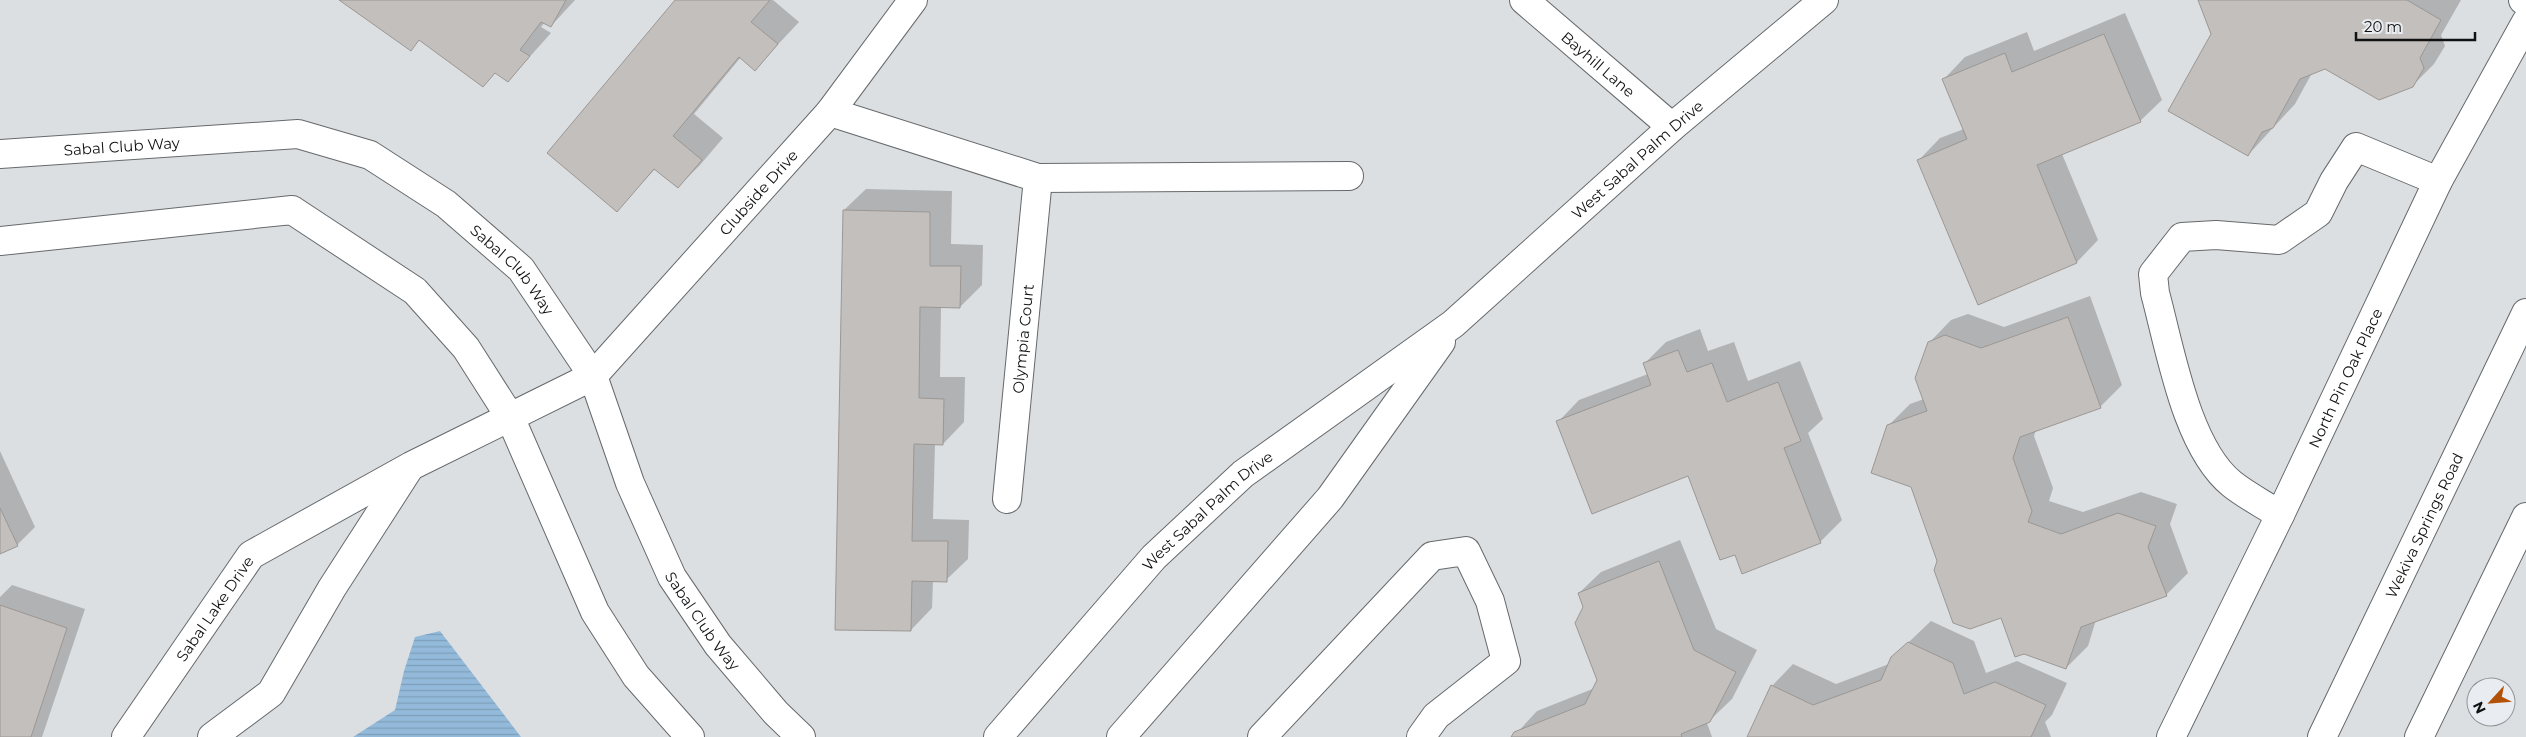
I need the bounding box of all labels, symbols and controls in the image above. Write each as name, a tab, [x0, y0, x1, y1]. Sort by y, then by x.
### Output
scale bar	[2356, 10, 2475, 42]
text: 20 m	[2364, 17, 2402, 36]
street label: Bayhill Lane	[1558, 27, 1639, 101]
street label: West Sabal Palm Drive	[1567, 96, 1707, 223]
street label: Sabal Club Way	[63, 132, 181, 159]
street label: Clubside Drive	[715, 145, 801, 239]
street label: Sabal Club Way	[467, 220, 559, 319]
street label: Olympia Court	[1008, 283, 1037, 394]
street label: North Pin Oak Place	[2304, 305, 2386, 451]
street label: West Sabal Palm Drive	[1138, 446, 1276, 574]
street label: Wekiva Springs Road	[2381, 450, 2467, 601]
street label: Sabal Lake Drive	[171, 552, 257, 665]
street label: Sabal Club Way	[661, 569, 745, 674]
north arrow	[2466, 677, 2516, 727]
text: N	[2469, 699, 2490, 717]

